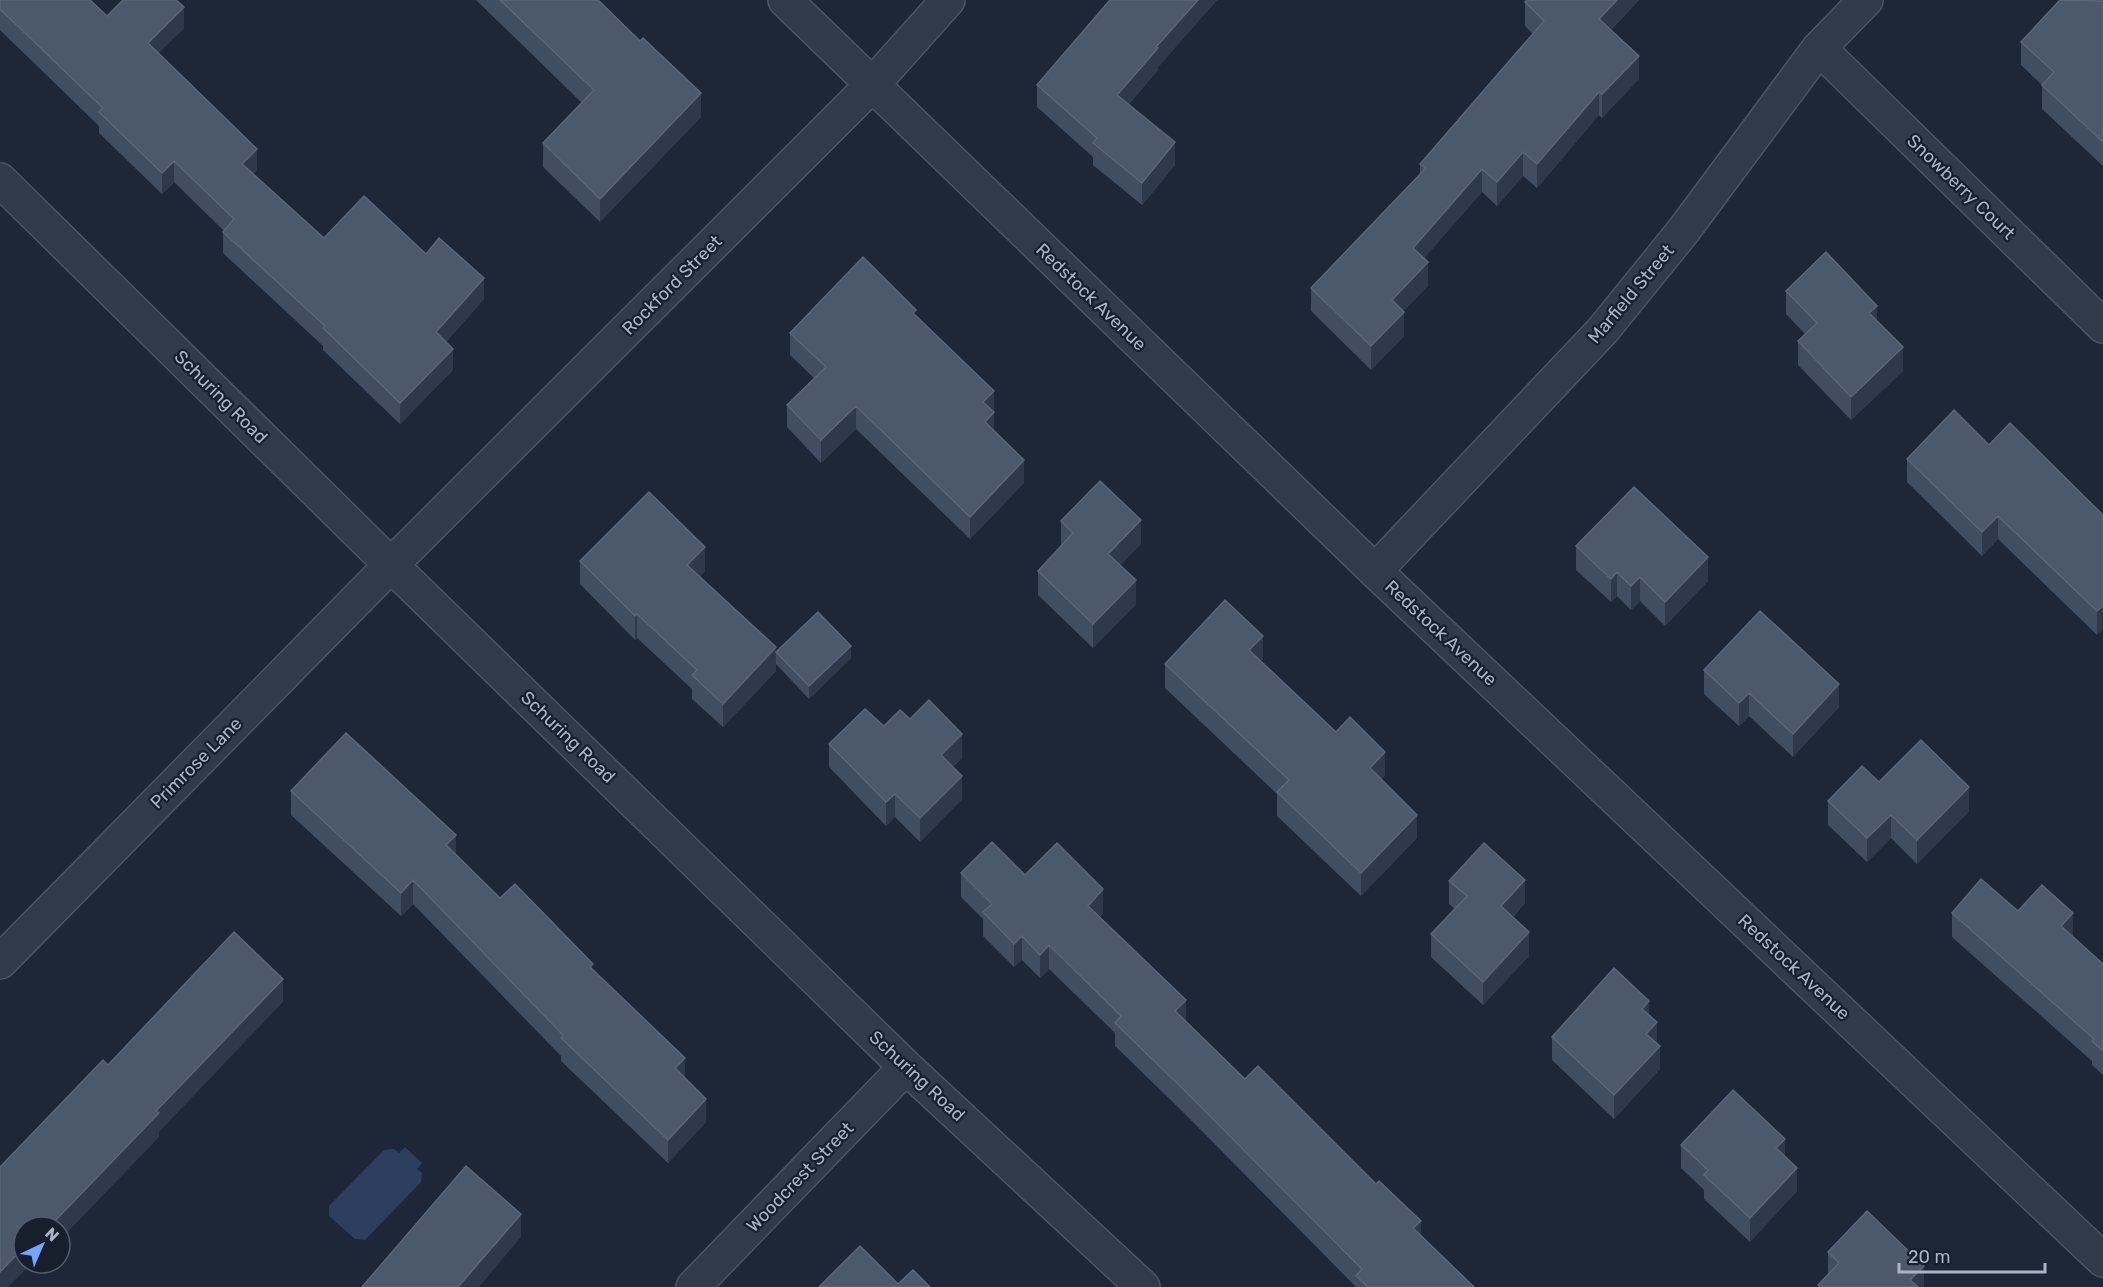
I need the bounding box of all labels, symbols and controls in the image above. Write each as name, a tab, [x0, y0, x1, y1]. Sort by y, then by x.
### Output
street label: Snowberry Court	[1902, 130, 2020, 244]
street label: Rockford Street	[618, 231, 726, 339]
street label: Redstock Avenue	[1031, 239, 1151, 355]
street label: Marfield Street	[1583, 240, 1679, 348]
street label: Schuring Road	[170, 346, 272, 448]
street label: Redstock Avenue	[1380, 575, 1502, 691]
street label: Schuring Road	[516, 686, 620, 788]
street label: Primrose Lane	[146, 713, 246, 813]
street label: Redstock Avenue	[1733, 909, 1855, 1025]
street label: Schuring Road	[865, 1026, 969, 1126]
street label: Woodcrest Street	[742, 1117, 858, 1237]
north arrow	[12, 1215, 72, 1275]
text: N	[41, 1224, 63, 1245]
scale bar	[1899, 1236, 2044, 1274]
text: 20 m	[1908, 1246, 1950, 1268]

